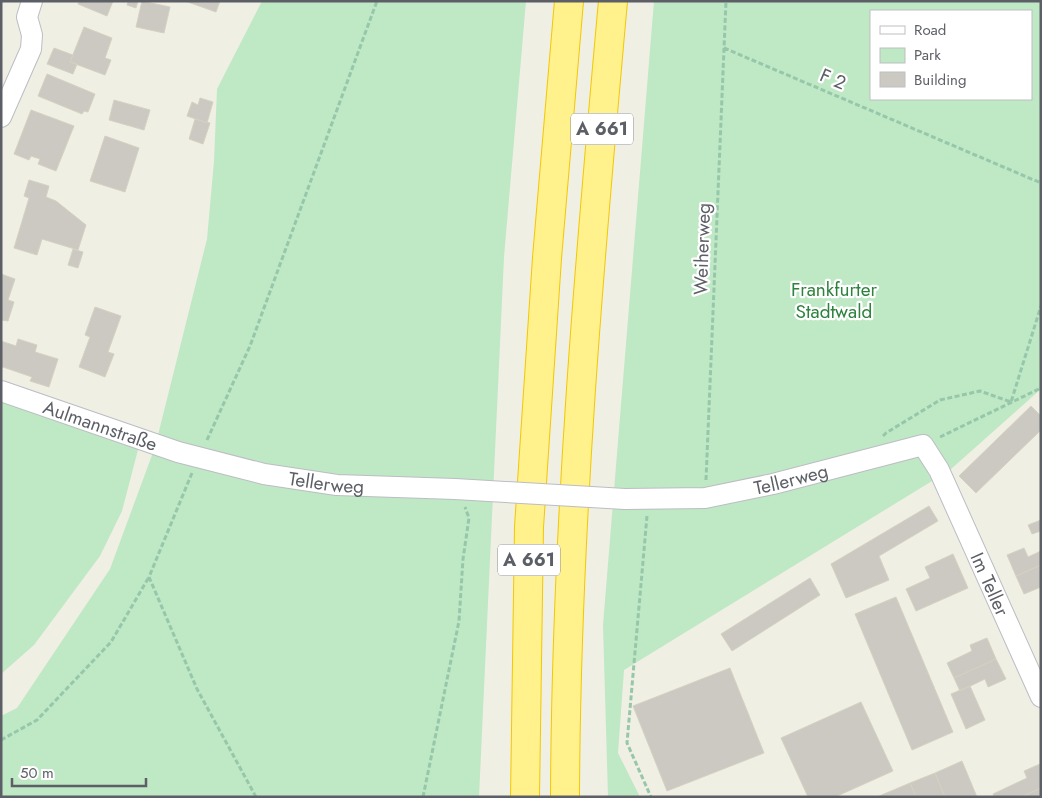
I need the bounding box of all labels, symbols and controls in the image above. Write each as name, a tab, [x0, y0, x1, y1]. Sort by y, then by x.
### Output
legend	[870, 10, 1032, 100]
text: Road	[914, 19, 946, 41]
text: Park	[914, 44, 941, 66]
street label: F 2	[816, 61, 850, 97]
text: Building	[914, 69, 966, 91]
road number: A 661	[571, 114, 633, 144]
street label: Weiherweg	[687, 202, 717, 296]
park label: Frankfurter Stadtwald	[791, 276, 877, 325]
street label: Aulmannstraße	[40, 393, 161, 457]
street label: Tellerweg	[751, 457, 831, 501]
street label: Tellerweg	[287, 464, 364, 499]
road number: A 661	[498, 544, 560, 576]
street label: Im Teller	[964, 548, 1016, 620]
scale bar	[12, 756, 146, 788]
text: 50 m	[20, 762, 54, 784]

